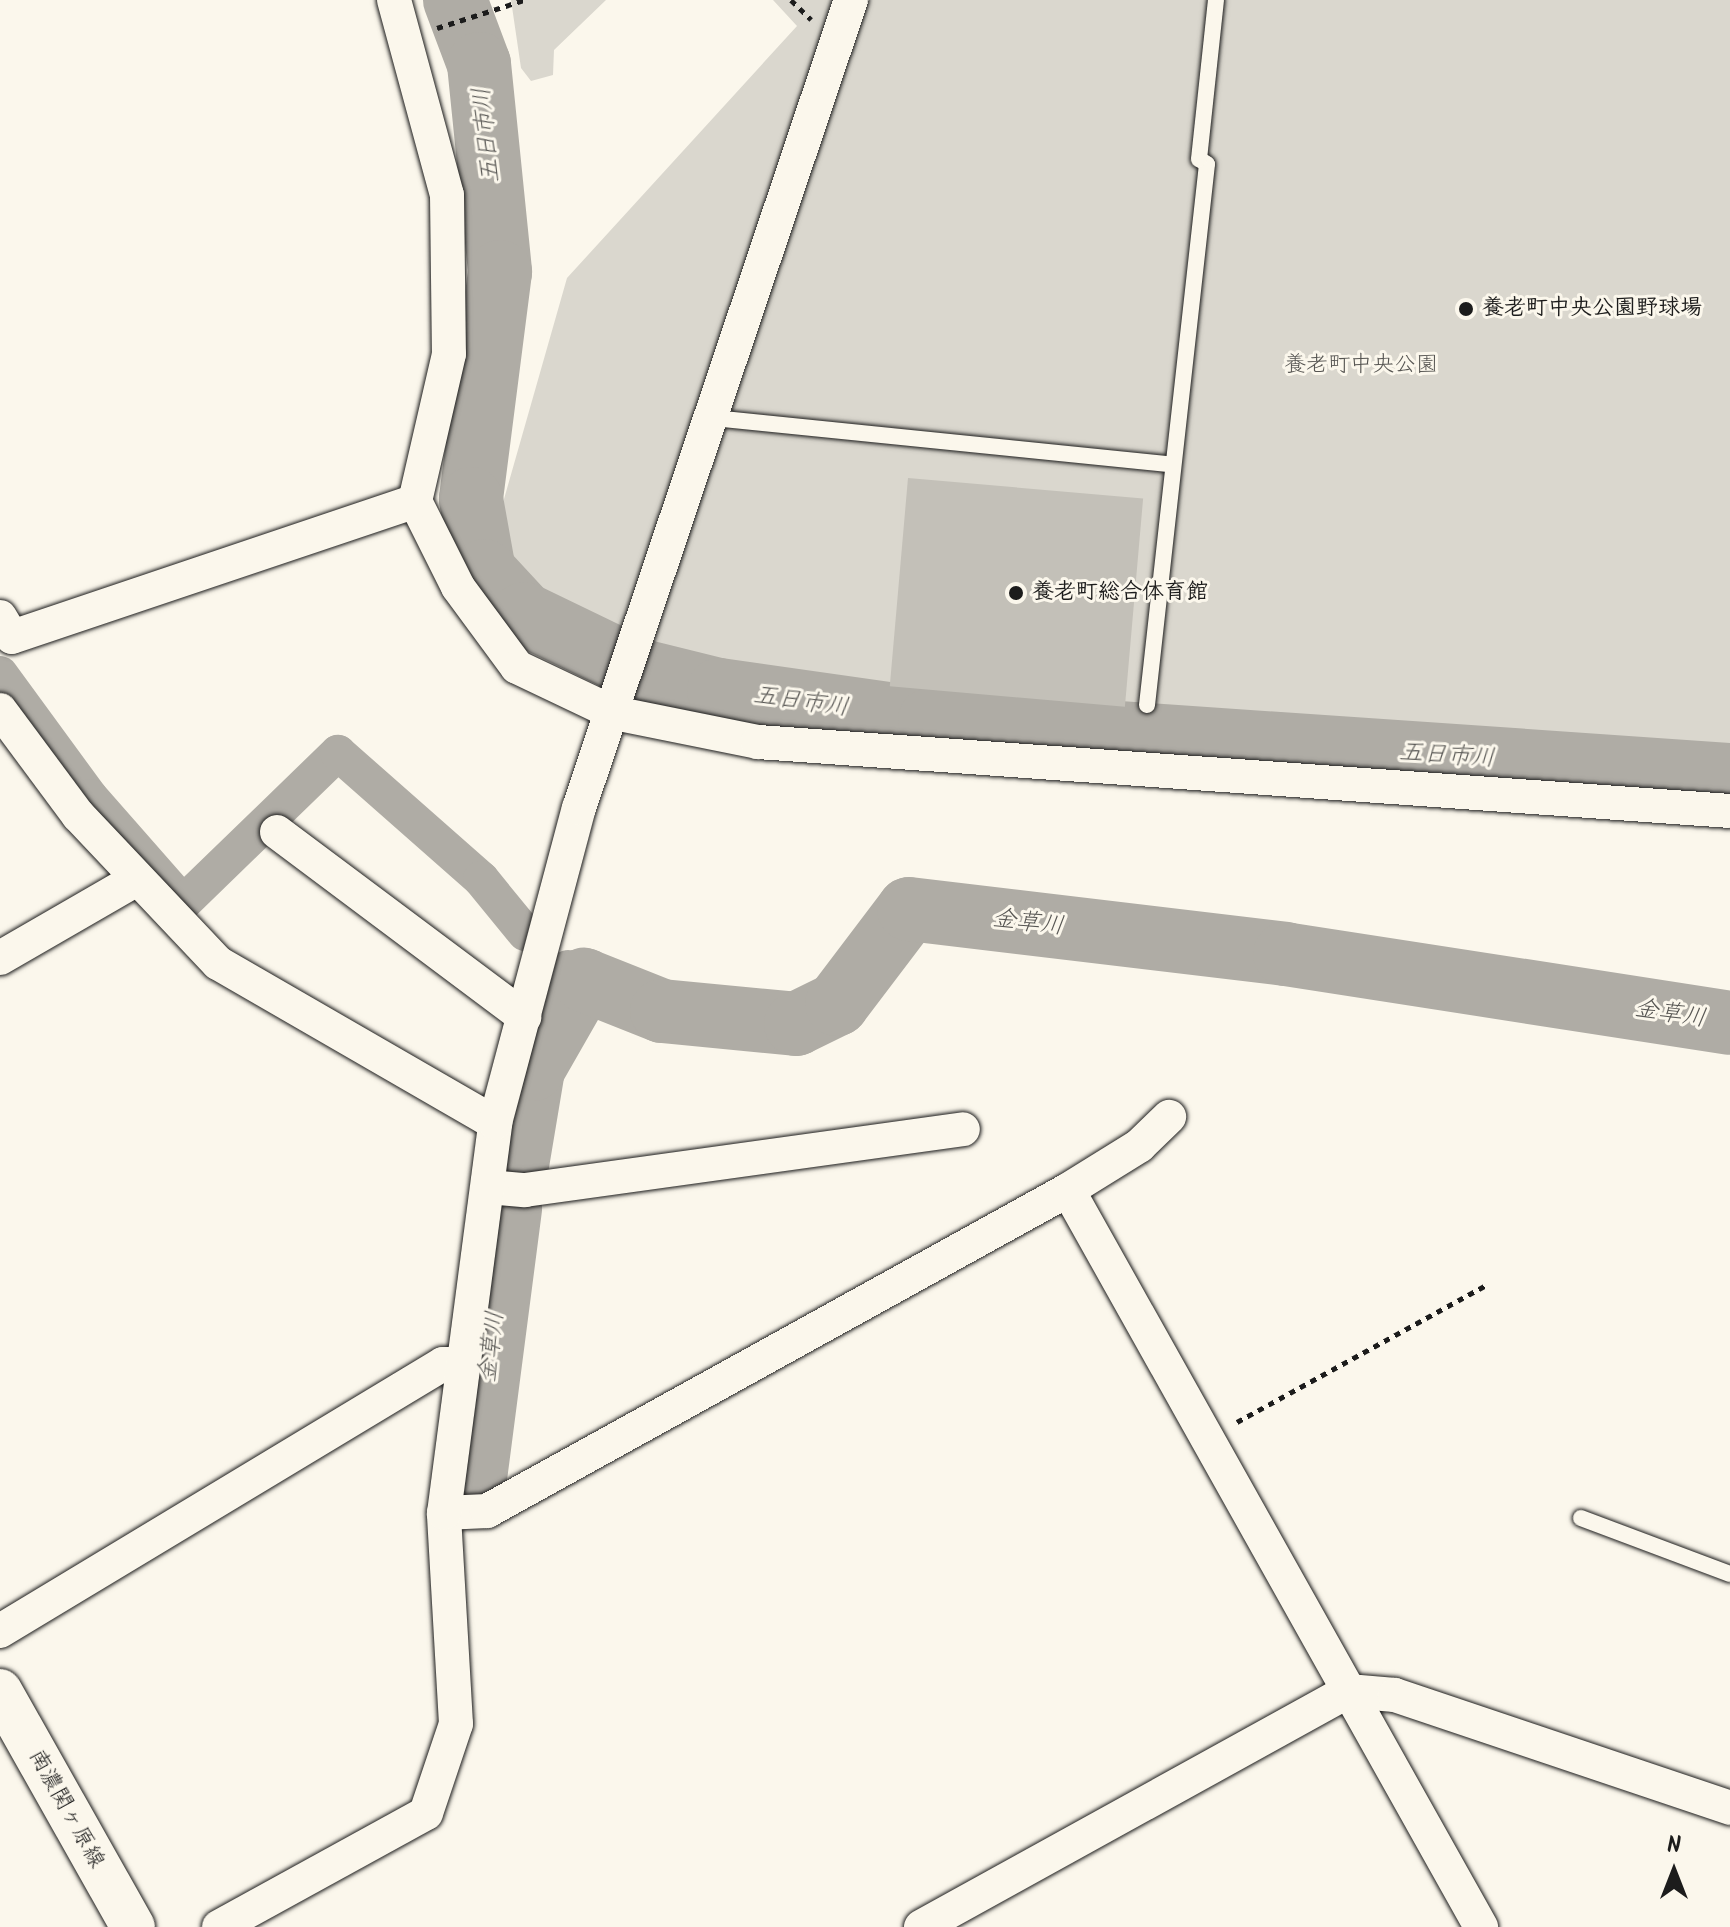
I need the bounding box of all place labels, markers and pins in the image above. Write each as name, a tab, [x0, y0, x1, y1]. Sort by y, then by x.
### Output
place label: 養老町中央公園野球場	[1482, 296, 1702, 322]
marker: 養老町中央公園野球場	[1457, 300, 1475, 318]
place label: 養老町総合体育館	[1032, 580, 1208, 606]
marker: 養老町総合体育館	[1007, 584, 1025, 602]

